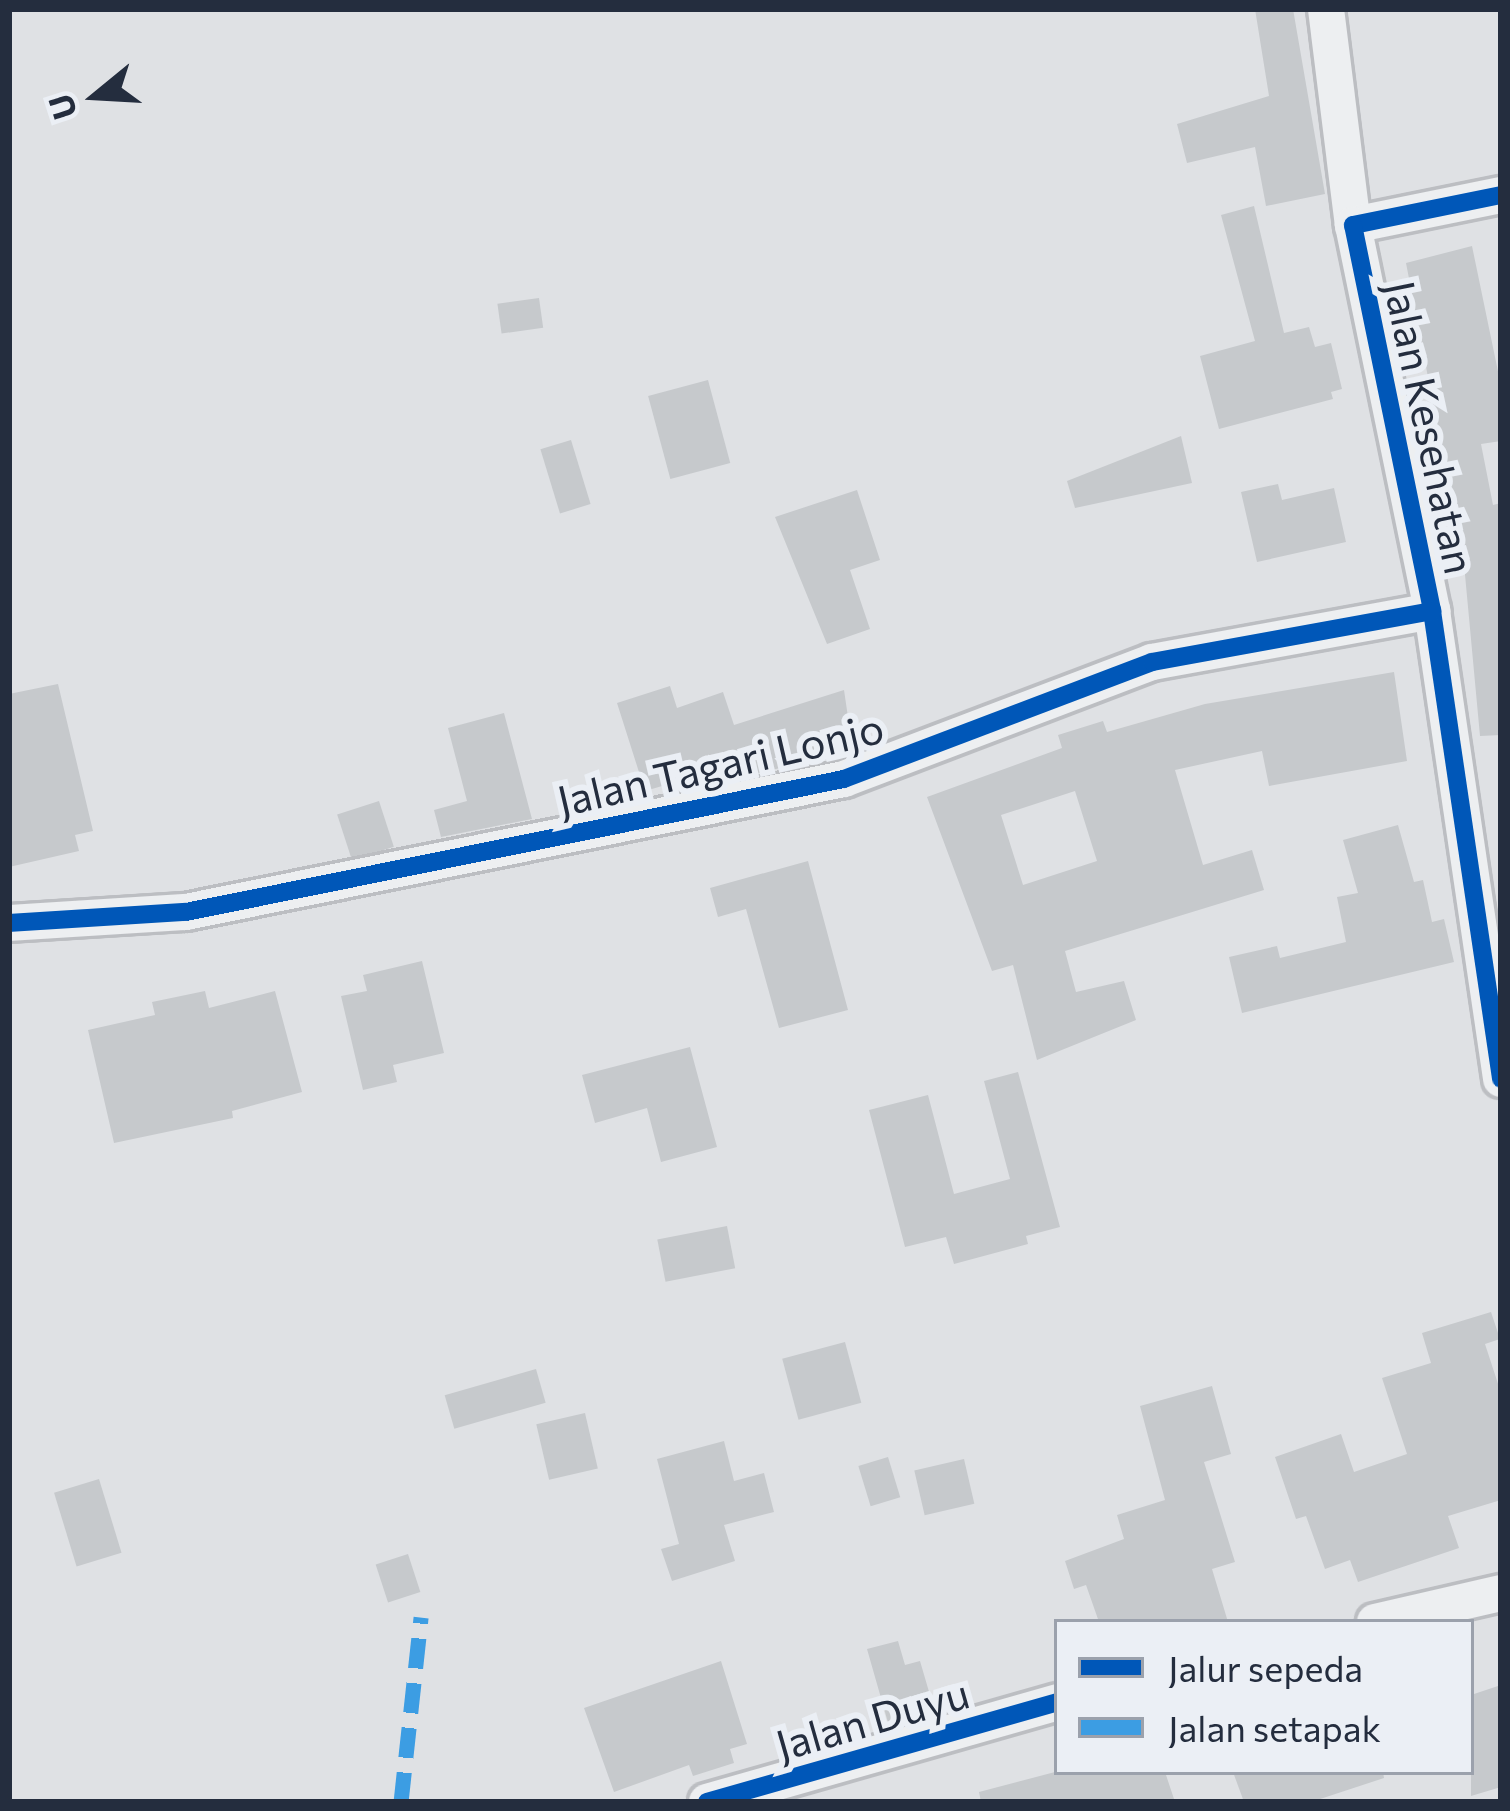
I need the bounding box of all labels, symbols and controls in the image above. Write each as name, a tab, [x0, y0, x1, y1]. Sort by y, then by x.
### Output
north arrow	[36, 36, 156, 156]
text: U	[38, 90, 85, 125]
street label: Jalan Kesehatan	[1375, 276, 1487, 578]
street label: Jalan Tagari Lonjo	[552, 701, 888, 825]
legend	[1054, 1619, 1474, 1775]
text: Jalur sepeda	[1168, 1645, 1363, 1689]
street label: Jalan Duyu	[770, 1666, 974, 1770]
text: Jalan setapak	[1168, 1705, 1381, 1749]

